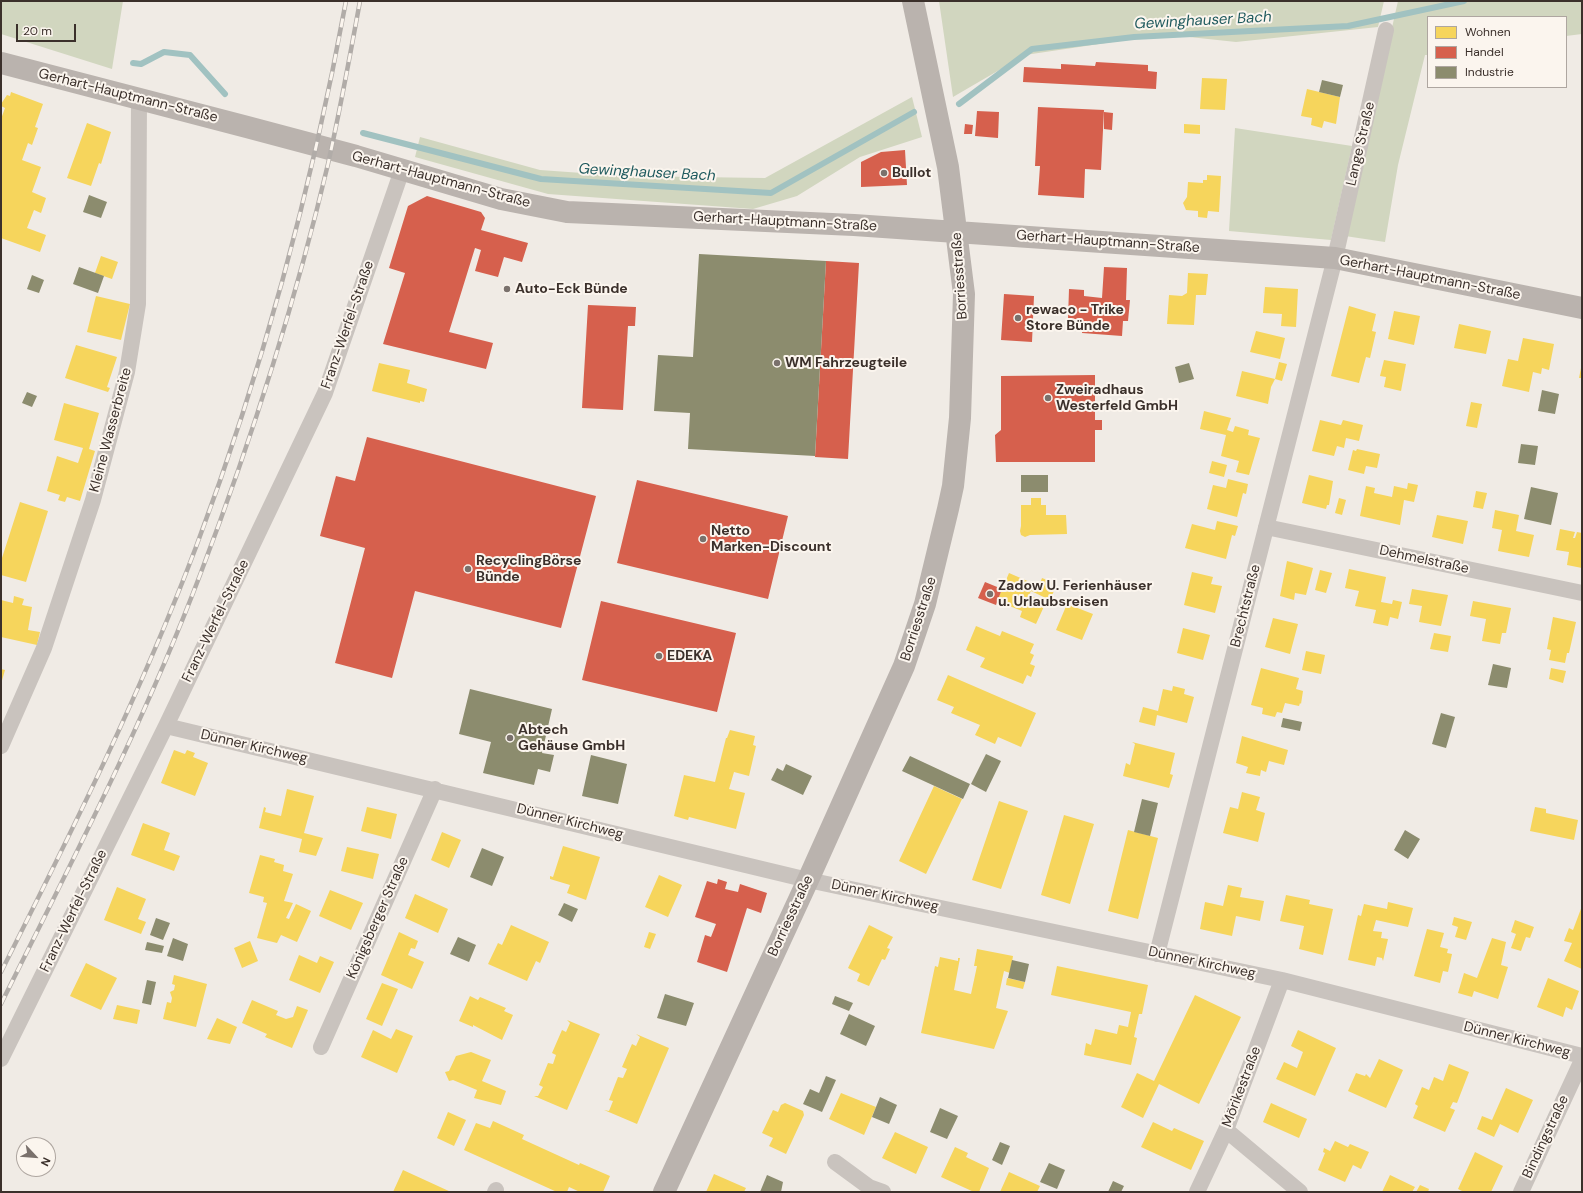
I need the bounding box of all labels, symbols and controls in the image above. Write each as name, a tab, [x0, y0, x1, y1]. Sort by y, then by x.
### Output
water label: Gewinghauser Bach	[1134, 8, 1272, 34]
scale bar	[18, 16, 78, 42]
legend	[1427, 16, 1567, 88]
text: 20 m	[23, 23, 52, 39]
text: Wohnen	[1465, 24, 1511, 40]
text: Handel	[1465, 44, 1504, 60]
text: Industrie	[1465, 64, 1514, 80]
street label: Gerhart-Hauptmann-Straße	[37, 66, 219, 126]
street label: Lange Straße	[1343, 100, 1379, 188]
street label: Gerhart-Hauptmann-Straße	[350, 148, 532, 212]
water label: Gewinghauser Bach	[578, 160, 716, 186]
place label: Bullot	[892, 165, 931, 181]
marker: Bullot	[879, 168, 889, 178]
street label: Gerhart-Hauptmann-Straße	[693, 209, 877, 235]
street label: Gerhart-Hauptmann-Straße	[1016, 227, 1200, 257]
street label: Borriesstraße	[949, 232, 971, 320]
street label: Gerhart-Hauptmann-Straße	[1338, 252, 1522, 304]
street label: Franz-Werfel-Straße	[318, 259, 378, 391]
place label: Auto-Eck Bünde	[515, 281, 628, 297]
marker: Auto-Eck Bünde	[502, 284, 512, 294]
place label: rewaco - Trike Store Bünde	[1026, 302, 1124, 334]
marker: rewaco - Trike Store Bünde	[1013, 313, 1023, 323]
place label: WM Fahrzeugteile	[785, 355, 907, 371]
marker: WM Fahrzeugteile	[772, 358, 782, 368]
street label: Kleine Wasserbreite	[86, 366, 136, 494]
place label: Zweiradhaus Westerfeld GmbH	[1056, 382, 1178, 414]
marker: Zweiradhaus Westerfeld GmbH	[1043, 393, 1053, 403]
place label: Netto Marken-Discount	[711, 523, 832, 556]
marker: Netto Marken-Discount	[698, 534, 708, 544]
street label: Dehmelstraße	[1378, 542, 1470, 578]
place label: RecyclingBörse Bünde	[476, 553, 581, 586]
street label: Franz-Werfel-Straße	[179, 557, 253, 685]
street label: Brechtstraße	[1228, 563, 1264, 649]
marker: RecyclingBörse Bünde	[463, 564, 473, 574]
street label: Borriesstraße	[897, 575, 941, 663]
place label: Zadow U. Ferienhäuser u. Urlaubsreisen	[998, 578, 1152, 610]
marker: Zadow U. Ferienhäuser u. Urlaubsreisen	[985, 589, 995, 599]
place label: EDEKA	[667, 648, 712, 664]
marker: EDEKA	[654, 651, 664, 661]
place label: Abtech Gehäuse GmbH	[518, 722, 625, 754]
street label: Dünner Kirchweg	[199, 727, 309, 767]
marker: Abtech Gehäuse GmbH	[505, 733, 515, 743]
street label: Dünner Kirchweg	[515, 801, 625, 843]
street label: Franz-Werfel-Straße	[37, 847, 111, 975]
street label: Königsberger Straße	[344, 854, 412, 982]
street label: Borriesstraße	[765, 873, 817, 959]
street label: Dünner Kirchweg	[830, 876, 940, 916]
street label: Dünner Kirchweg	[1147, 943, 1257, 983]
street label: Dünner Kirchweg	[1462, 1019, 1572, 1061]
street label: Mörikestraße	[1219, 1044, 1265, 1130]
street label: Bindingstraße	[1519, 1093, 1573, 1181]
north arrow	[16, 1137, 56, 1177]
text: N	[38, 1155, 54, 1168]

